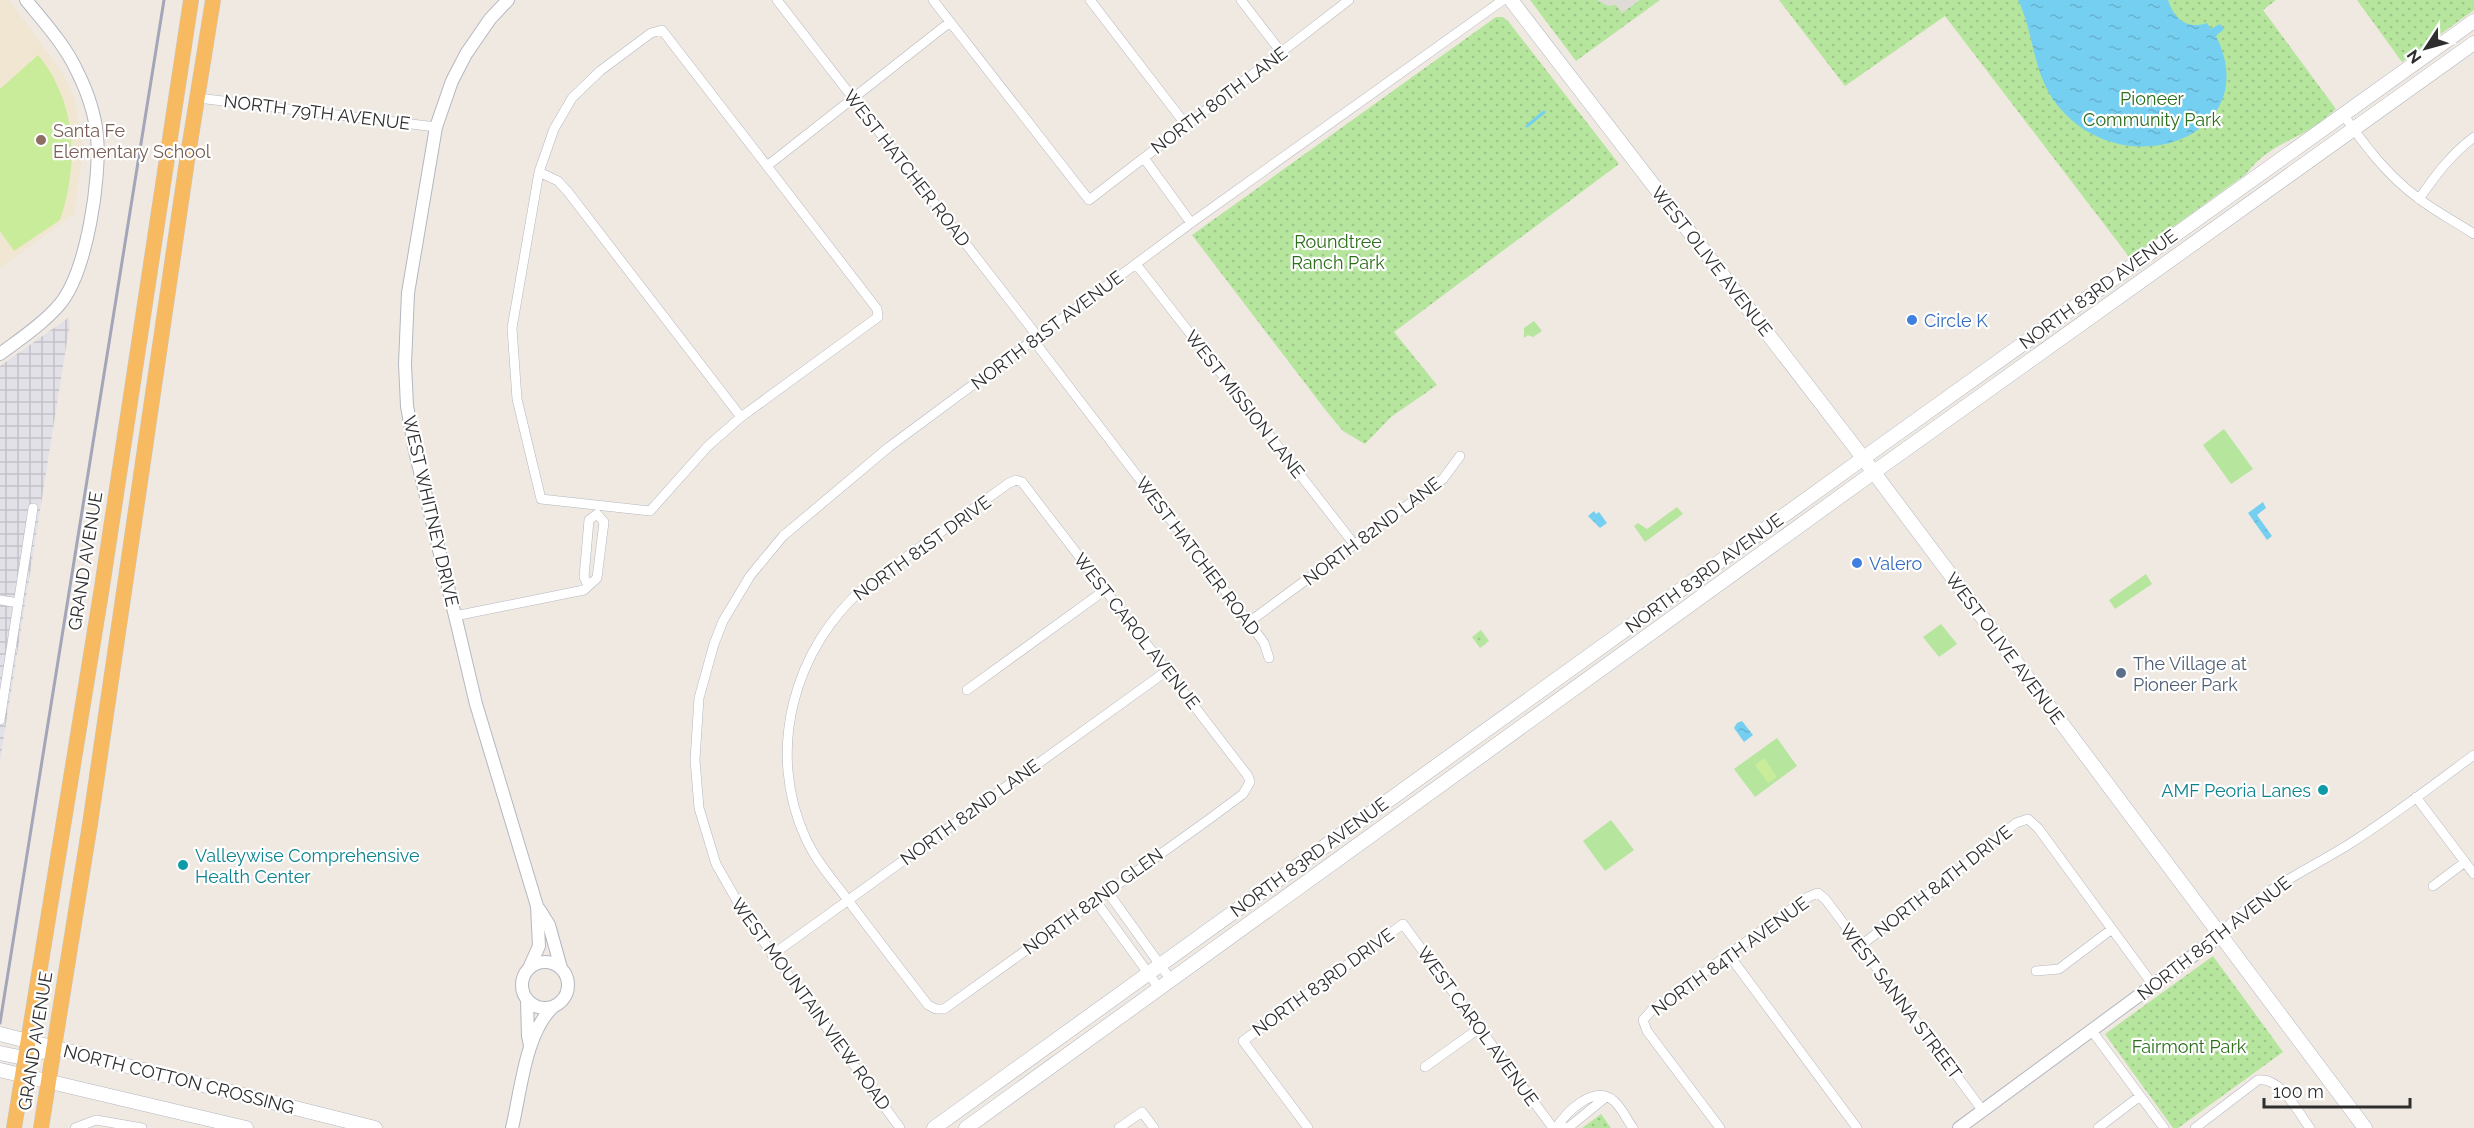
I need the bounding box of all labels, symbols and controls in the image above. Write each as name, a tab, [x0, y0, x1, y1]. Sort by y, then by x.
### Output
north arrow	[2396, 18, 2456, 78]
street label: NORTH 80TH LANE	[1147, 42, 1291, 158]
text: N	[2403, 46, 2426, 67]
street label: WEST HATCHER ROAD	[839, 85, 975, 251]
park label: Pioneer Community Park	[2083, 88, 2221, 130]
street label: NORTH 79TH AVENUE	[223, 90, 411, 134]
place label: Santa Fe Elementary School	[53, 120, 211, 162]
marker: Santa Fe Elementary School	[34, 133, 48, 147]
street label: WEST OLIVE AVENUE	[1647, 182, 1777, 340]
street label: NORTH 83RD AVENUE	[2015, 225, 2181, 353]
park label: Roundtree Ranch Park	[1291, 231, 1385, 273]
street label: NORTH 81ST AVENUE	[967, 266, 1127, 394]
place label: Circle K	[1924, 310, 1988, 331]
marker: Circle K	[1905, 313, 1919, 327]
street label: WEST MISSION LANE	[1181, 326, 1309, 482]
street label: WEST WHITNEY DRIVE	[399, 413, 463, 609]
street label: NORTH 82ND LANE	[1299, 472, 1445, 590]
street label: WEST HATCHER ROAD	[1131, 473, 1265, 640]
street label: GRAND AVENUE	[64, 490, 106, 632]
street label: NORTH 81ST DRIVE	[849, 491, 995, 605]
street label: NORTH 83RD AVENUE	[1621, 509, 1787, 637]
street label: WEST CAROL AVENUE	[1070, 549, 1204, 713]
place label: Valero	[1869, 553, 1923, 574]
marker: Valero	[1850, 556, 1864, 570]
street label: WEST OLIVE AVENUE	[1941, 568, 2069, 728]
place label: The Village at Pioneer Park	[2133, 653, 2247, 695]
marker: The Village at Pioneer Park	[2114, 666, 2128, 680]
street label: NORTH 82ND LANE	[896, 754, 1044, 870]
place label: AMF Peoria Lanes	[2161, 780, 2311, 801]
marker: AMF Peoria Lanes	[2316, 783, 2330, 797]
street label: NORTH 83RD AVENUE	[1226, 793, 1392, 921]
street label: NORTH 84TH DRIVE	[1870, 821, 2016, 941]
street label: NORTH 82ND GLEN	[1019, 843, 1167, 959]
place label: Valleywise Comprehensive Health Center	[195, 845, 420, 887]
marker: Valleywise Comprehensive Health Center	[176, 858, 190, 872]
street label: NORTH 85TH AVENUE	[2133, 872, 2295, 1004]
street label: NORTH 84TH AVENUE	[1648, 892, 1812, 1020]
street label: WEST MOUNTAIN VIEW ROAD	[727, 894, 895, 1114]
street label: WEST SANNA STREET	[1836, 919, 1966, 1083]
street label: NORTH 83RD DRIVE	[1248, 924, 1398, 1040]
street label: WEST CAROL AVENUE	[1413, 942, 1543, 1110]
street label: GRAND AVENUE	[14, 970, 56, 1112]
park label: Fairmont Park	[2132, 1036, 2247, 1057]
street label: NORTH COTTON CROSSING	[61, 1040, 297, 1118]
scale bar	[2264, 1071, 2410, 1109]
text: 100 m	[2273, 1081, 2324, 1102]

